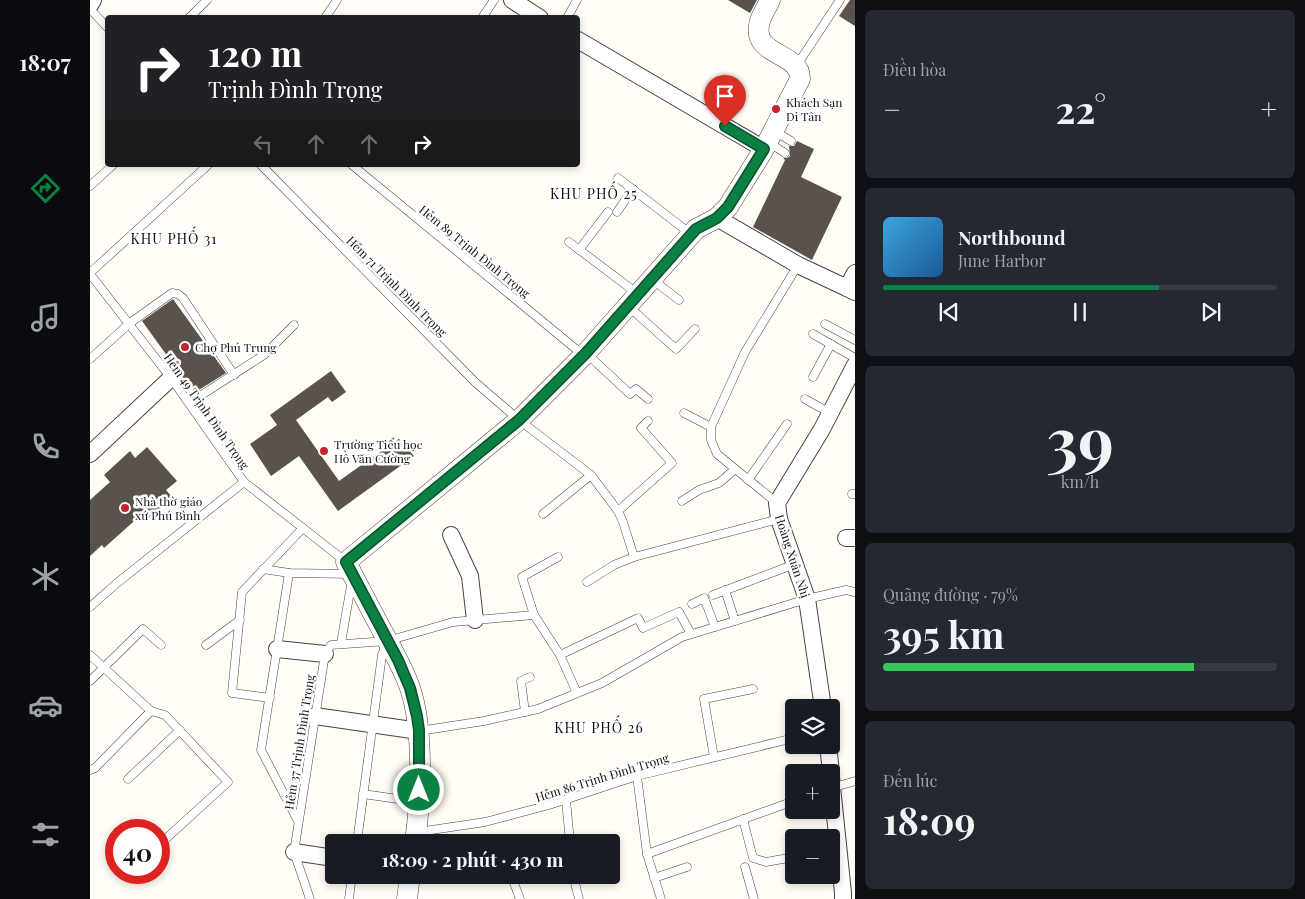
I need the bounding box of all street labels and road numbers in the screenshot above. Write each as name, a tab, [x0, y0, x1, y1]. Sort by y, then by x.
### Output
street label: Hẻm 89 Trịnh Đình Trọng	[416, 201, 534, 301]
street label: Hẻm 71 Trịnh Đình Trọng	[343, 232, 451, 340]
street label: Hẻm 49 Trịnh Đình Trọng	[161, 350, 254, 473]
street label: Hoàng Xuân Nhị	[772, 512, 814, 600]
street label: Hẻm 37 Trịnh Đình Trọng	[280, 673, 318, 811]
street label: Hẻm 86 Trịnh Đình Trọng	[533, 749, 671, 805]

